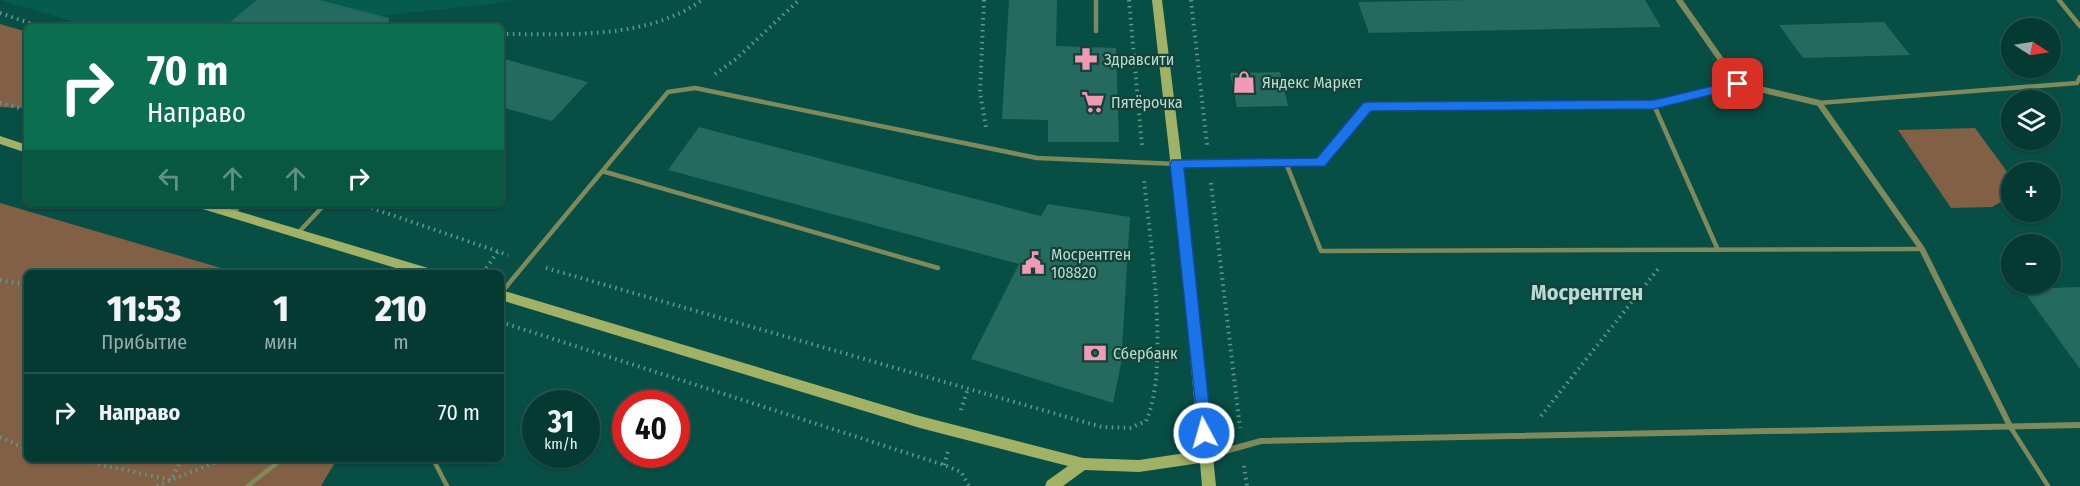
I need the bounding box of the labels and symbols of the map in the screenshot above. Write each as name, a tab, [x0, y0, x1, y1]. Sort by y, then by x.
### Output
north arrow	[2001, 18, 2061, 78]
pharmacy icon: Здравсити	[1073, 46, 1099, 72]
place label: Здравсити	[1104, 50, 1174, 69]
pin	[1712, 58, 1763, 109]
shop icon: Яндекс Маркет	[1231, 69, 1257, 95]
place label: Яндекс Маркет	[1262, 73, 1363, 92]
supermarket icon: Пятёрочка	[1080, 89, 1106, 115]
place label: Пятёрочка	[1111, 93, 1183, 112]
place label: Мосрентген 108820	[1051, 245, 1131, 282]
public building icon: Мосрентген 108820	[1020, 250, 1046, 276]
district label: Мосрентген	[1531, 279, 1643, 306]
bank icon: Сбербанк	[1082, 340, 1108, 366]
place label: Сбербанк	[1113, 344, 1178, 363]
speed limit sign: 40	[612, 390, 690, 468]
position arrow	[1172, 401, 1236, 465]

